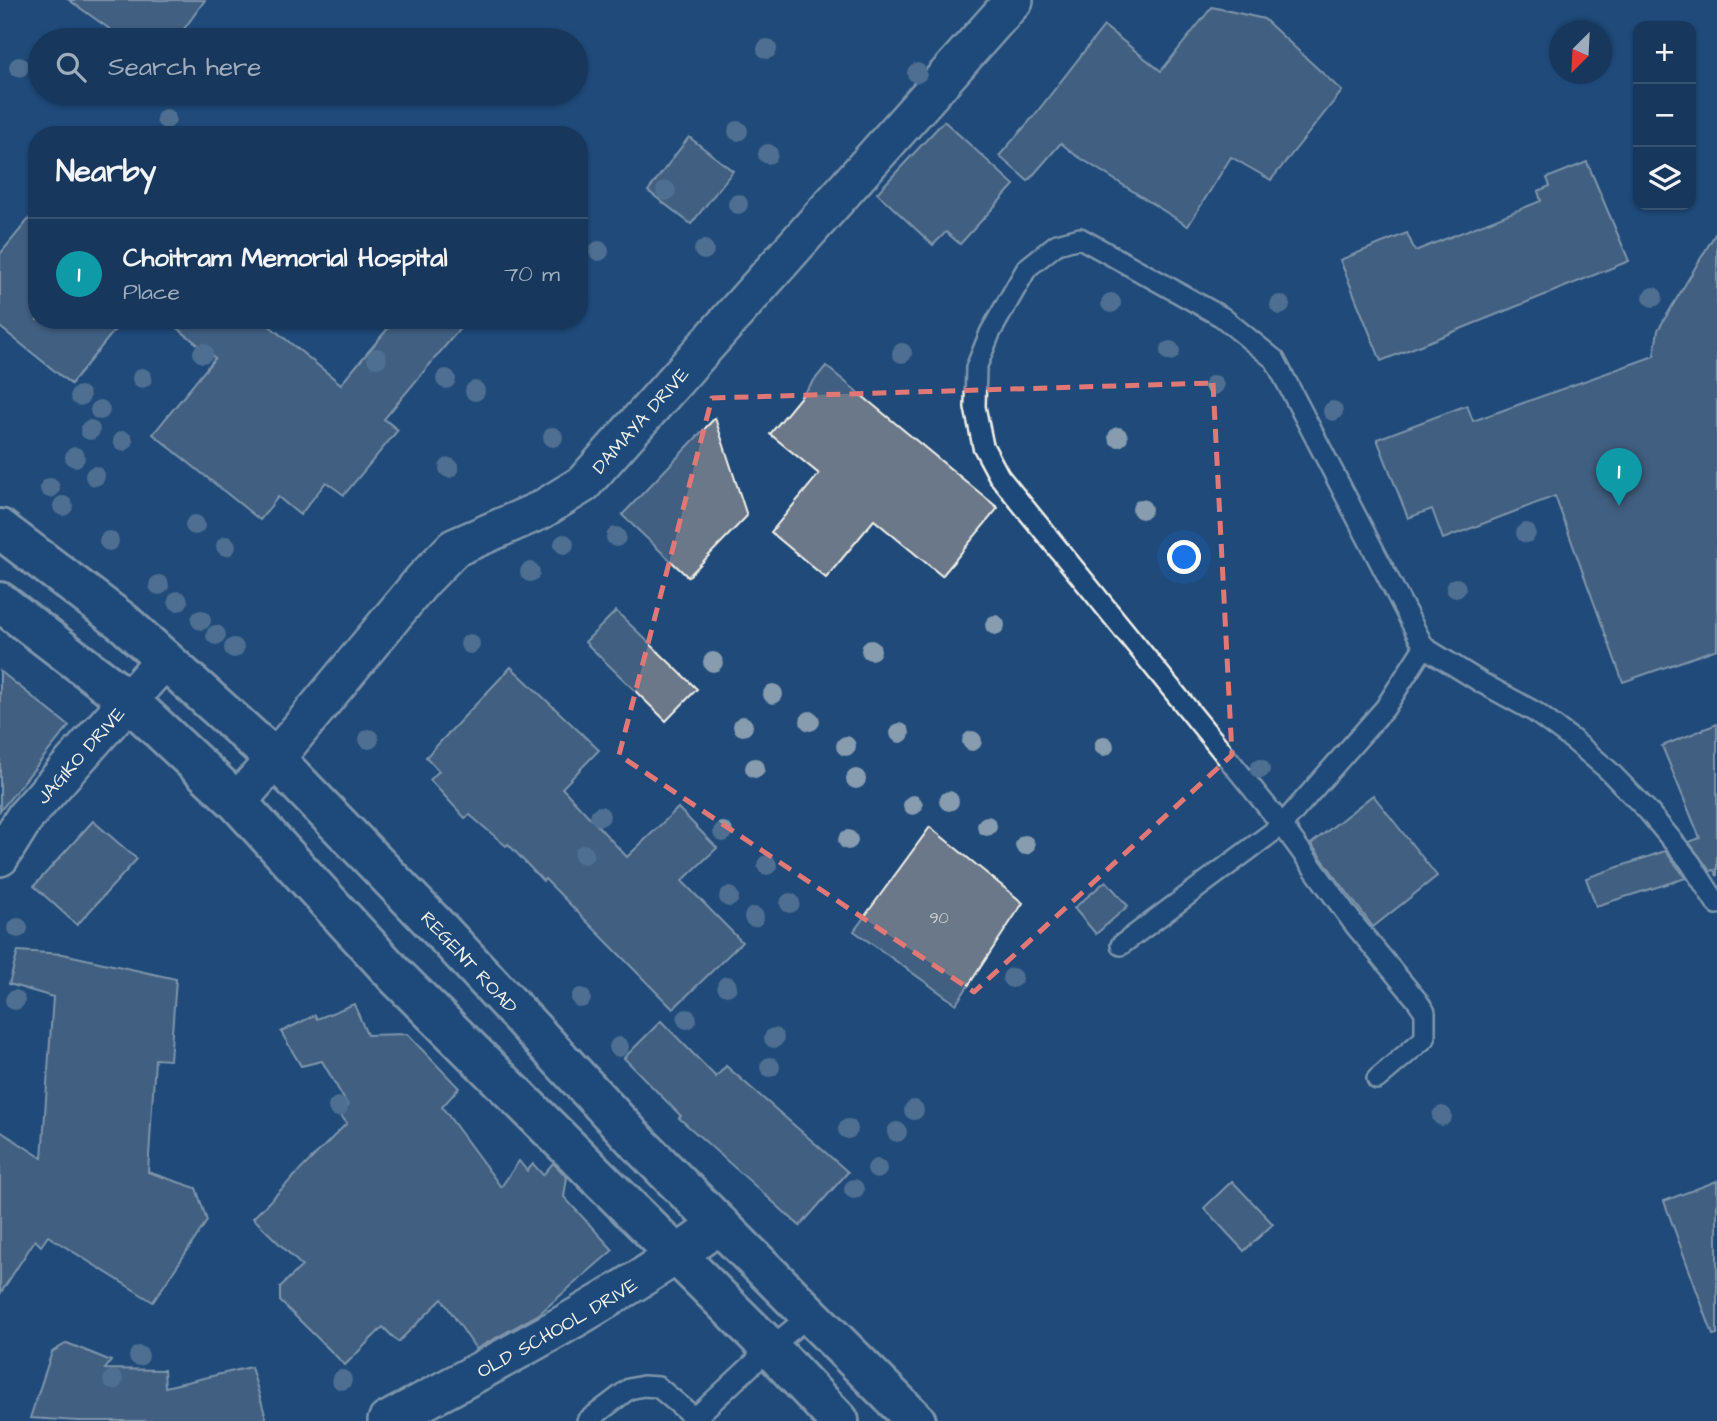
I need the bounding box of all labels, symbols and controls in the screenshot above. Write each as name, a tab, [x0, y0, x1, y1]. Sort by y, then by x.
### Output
north arrow	[1549, 21, 1612, 84]
map controls	[1633, 21, 1696, 210]
button: +	[1633, 21, 1696, 84]
search box	[28, 28, 588, 105]
icon: search	[52, 48, 90, 86]
text: Search here	[108, 49, 261, 85]
button: −	[1633, 84, 1696, 147]
button: layers	[1633, 147, 1696, 210]
text: Nearby	[56, 151, 156, 193]
text: Choitram Memorial Hospital	[123, 240, 448, 276]
text: 1	[78, 258, 80, 290]
text: 70 m	[504, 258, 560, 290]
text: Place	[123, 276, 180, 308]
street label: DAMAYA DRIVE	[586, 362, 696, 480]
pin: 1	[1596, 448, 1642, 506]
your location	[1167, 540, 1201, 574]
street label: JAGIKO DRIVE	[30, 701, 132, 811]
street label: REGENT ROAD	[414, 906, 523, 1020]
house number: 90	[929, 907, 949, 929]
street label: OLD SCHOOL DRIVE	[472, 1272, 643, 1385]

